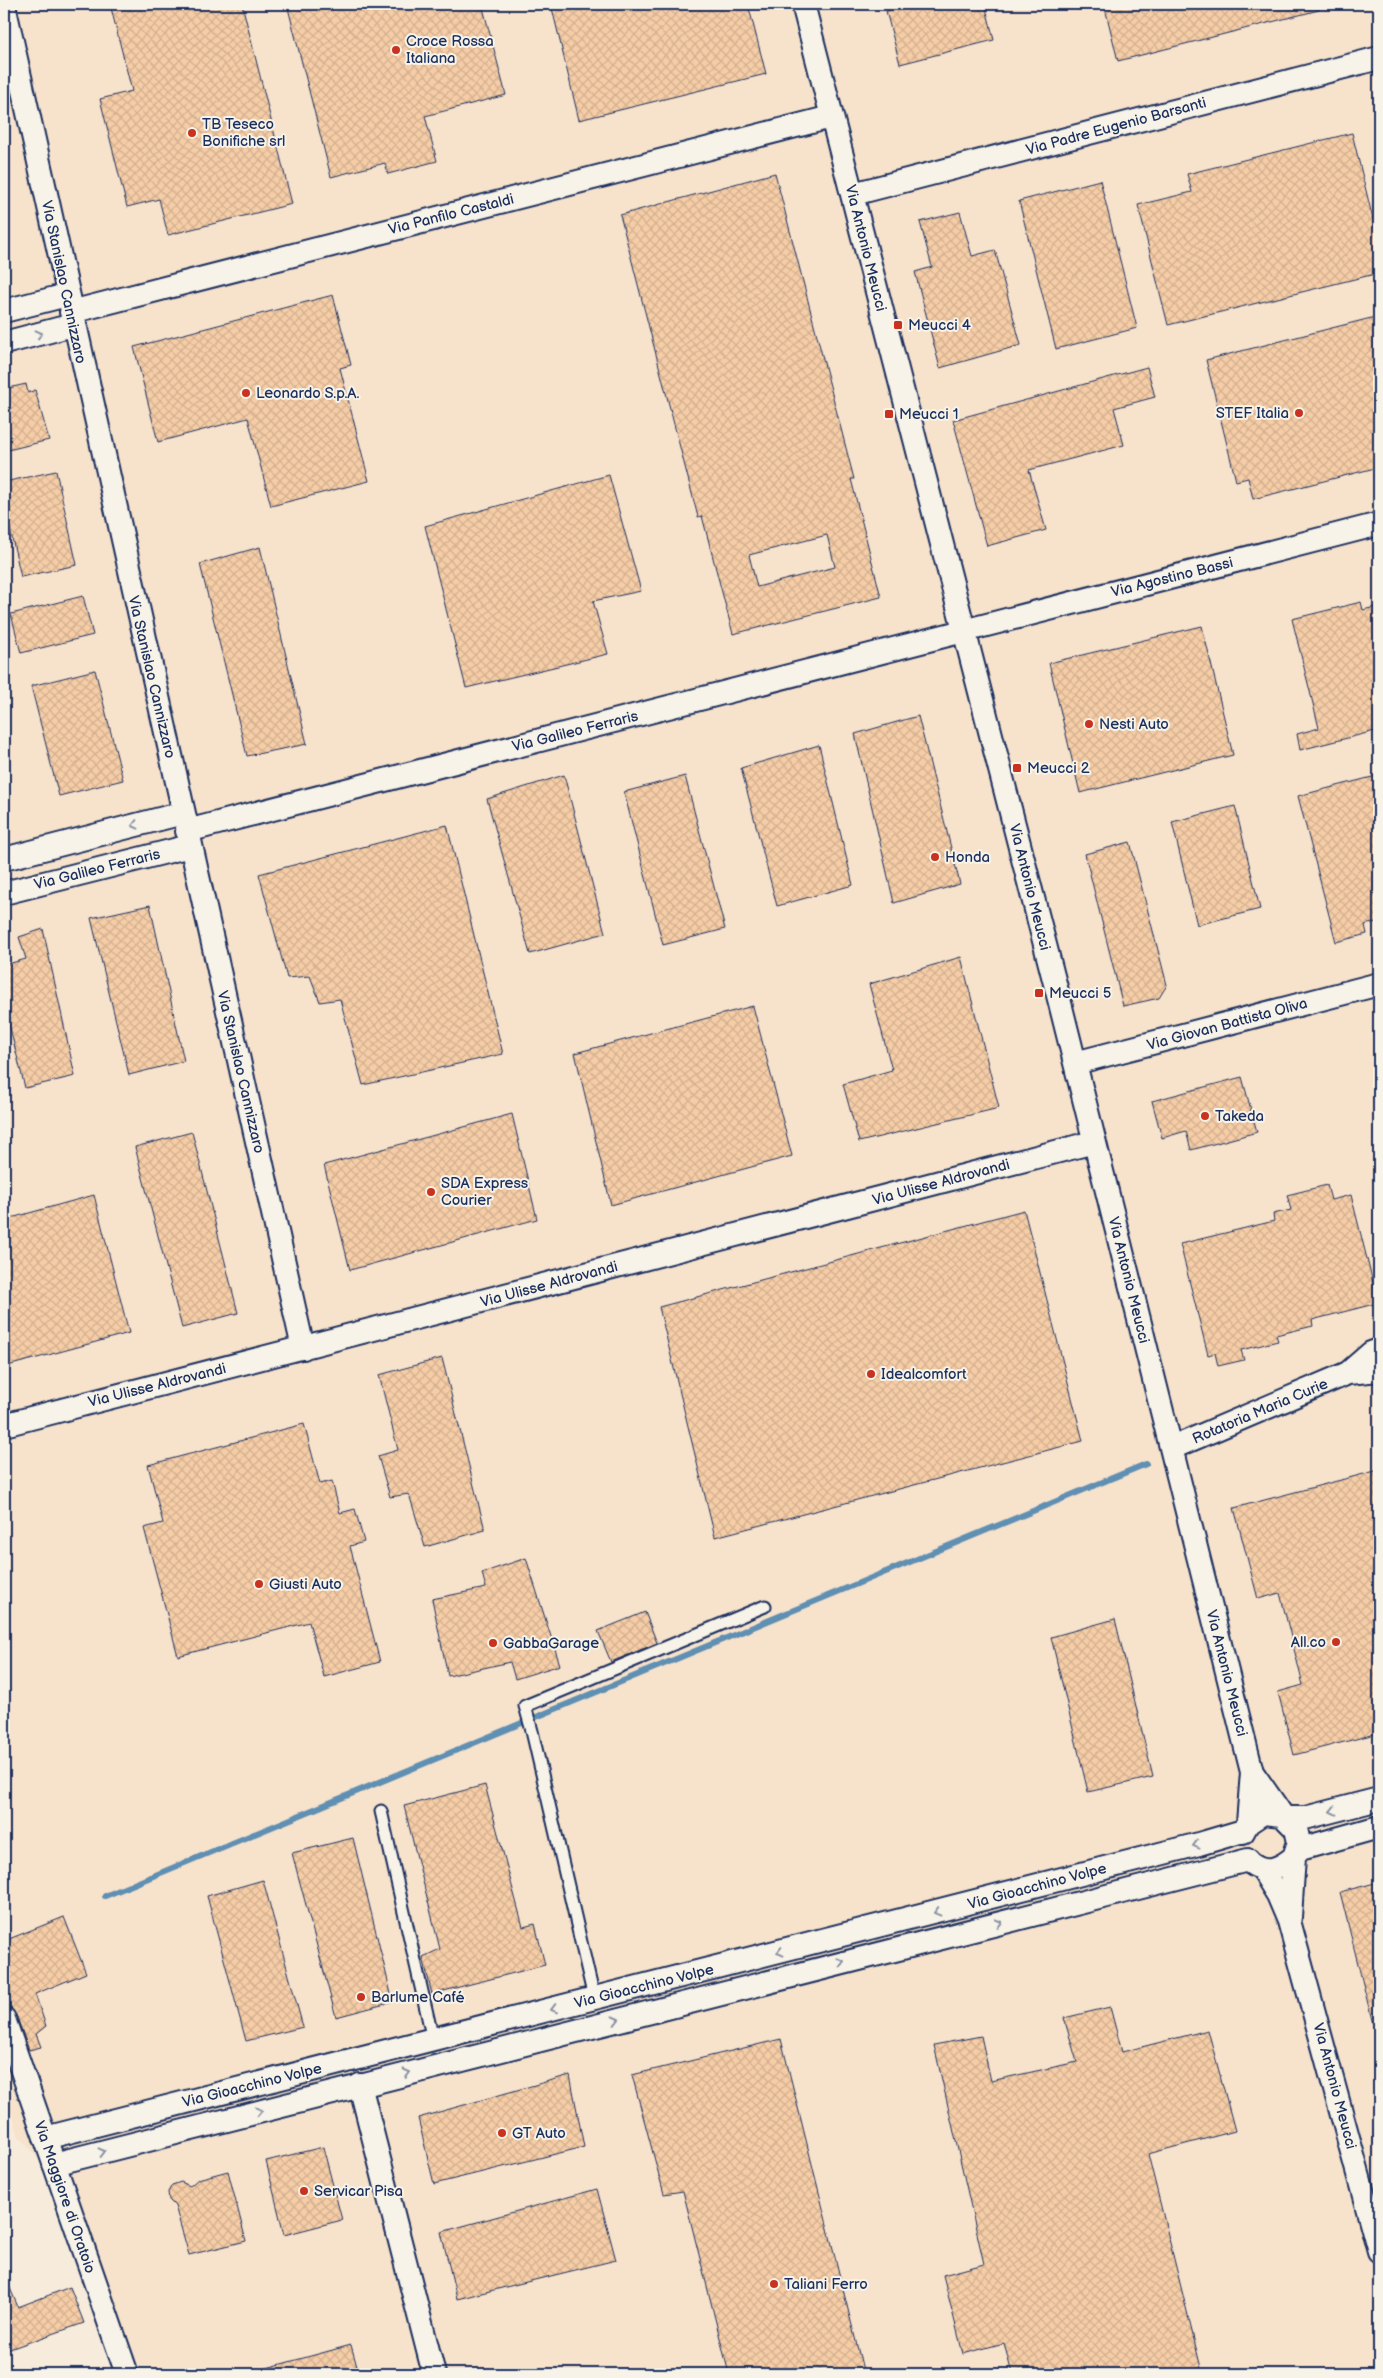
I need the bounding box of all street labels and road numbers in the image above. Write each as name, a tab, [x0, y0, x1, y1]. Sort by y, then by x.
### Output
street label: Via Padre Eugenio Barsanti	[1024, 93, 1208, 160]
street label: Via Antonio Meucci	[841, 183, 890, 313]
street label: Via Panfilo Castaldi	[386, 190, 516, 239]
street label: Via Stanislao Cannizzaro	[37, 199, 90, 365]
street label: Via Agostino Bassi	[1109, 553, 1235, 602]
street label: Via Stanislao Cannizzaro	[124, 594, 179, 760]
street label: Via Galileo Ferraris	[510, 706, 641, 756]
street label: Via Antonio Meucci	[1005, 822, 1054, 952]
street label: Via Galileo Ferraris	[32, 844, 163, 894]
street label: Via Stanislao Cannizzaro	[213, 989, 268, 1155]
street label: Via Giovan Battista Oliva	[1145, 994, 1309, 1055]
street label: Via Ulisse Aldrovandi	[870, 1155, 1012, 1210]
street label: Via Antonio Meucci	[1104, 1215, 1153, 1345]
street label: Via Ulisse Aldrovandi	[478, 1257, 620, 1312]
street label: Via Ulisse Aldrovandi	[86, 1359, 228, 1412]
street label: Rotatoria Maria Curie	[1190, 1374, 1331, 1449]
street label: Via Antonio Meucci	[1202, 1608, 1251, 1738]
street label: Via Gioacchino Volpe	[966, 1859, 1109, 1914]
street label: Via Gioacchino Volpe	[572, 1960, 716, 2013]
street label: Via Antonio Meucci	[1309, 2021, 1360, 2151]
street label: Via Gioacchino Volpe	[180, 2059, 324, 2112]
street label: Via Maggiore di Oratoio	[29, 2118, 100, 2276]

